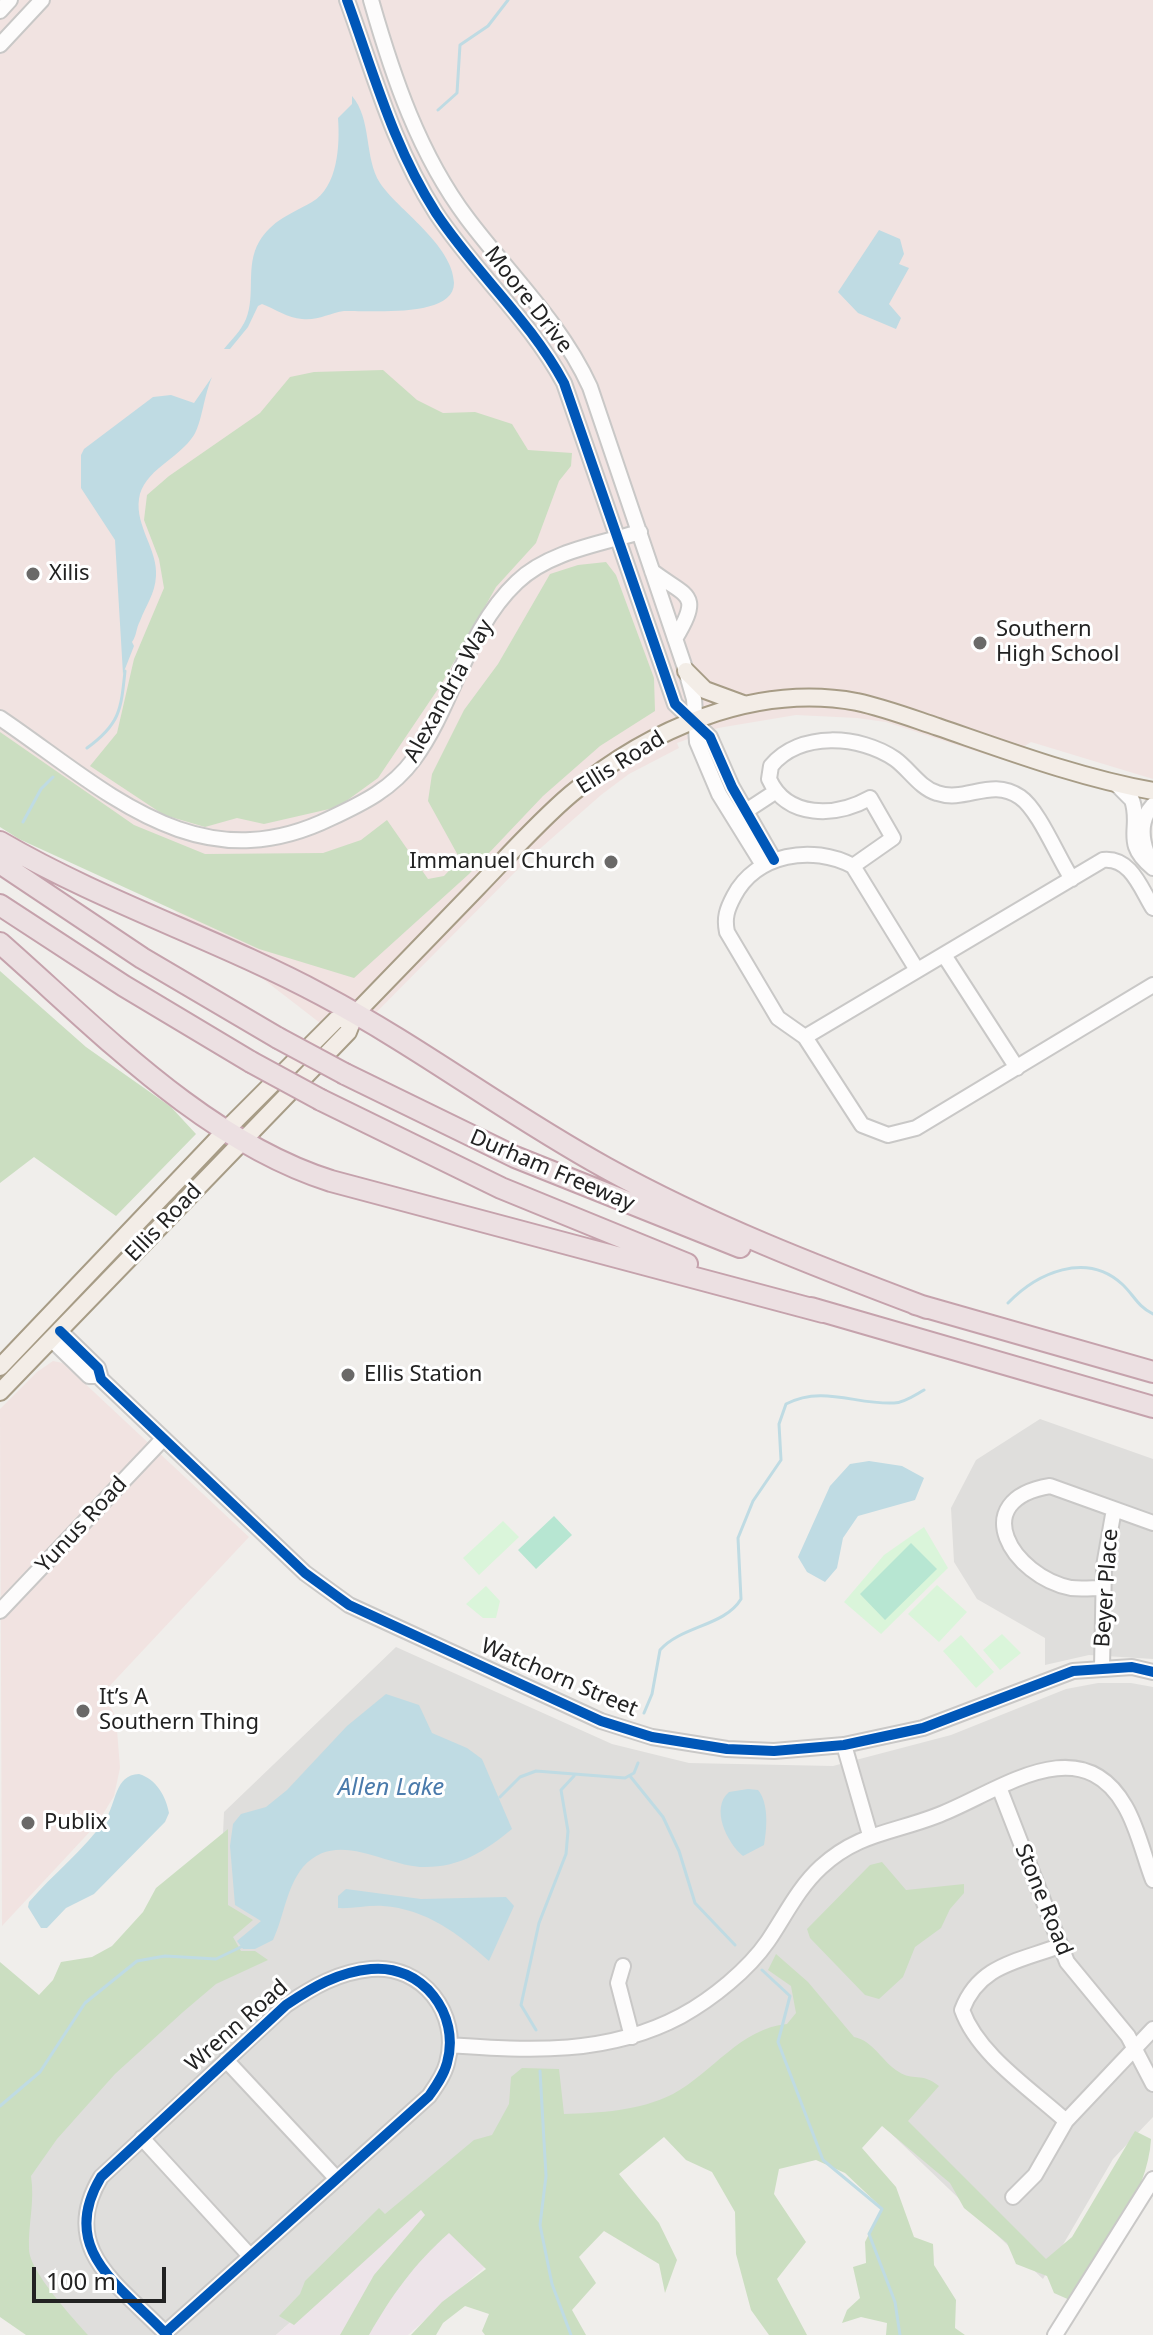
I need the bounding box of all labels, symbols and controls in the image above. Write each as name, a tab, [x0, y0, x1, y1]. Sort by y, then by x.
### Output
street label: Moore Drive	[478, 242, 578, 358]
place label: Xilis	[49, 561, 89, 587]
marker: Xilis	[24, 565, 42, 583]
street label: Alexandria Way	[399, 615, 499, 767]
place label: Southern High School	[996, 617, 1119, 668]
marker: Southern High School	[971, 634, 989, 652]
street label: Ellis Road	[572, 726, 670, 800]
place label: Immanuel Church	[409, 849, 595, 875]
marker: Immanuel Church	[602, 853, 620, 871]
street label: Durham Freeway	[466, 1124, 638, 1218]
street label: Ellis Road	[120, 1178, 208, 1268]
place label: Ellis Station	[364, 1362, 482, 1388]
marker: Ellis Station	[339, 1366, 357, 1384]
street label: Yunus Road	[31, 1471, 133, 1579]
street label: Beyer Place	[1090, 1528, 1124, 1648]
street label: Watchorn Street	[477, 1633, 641, 1723]
place label: It’s A Southern Thing	[99, 1685, 259, 1736]
marker: It’s A Southern Thing	[74, 1702, 92, 1720]
water label: Allen Lake	[338, 1774, 444, 1802]
place label: Publix	[44, 1810, 107, 1836]
marker: Publix	[19, 1814, 37, 1832]
street label: Stone Road	[1009, 1840, 1077, 1960]
street label: Wrenn Road	[180, 1974, 294, 2078]
scale bar	[36, 2251, 170, 2301]
text: 100 m	[46, 2264, 116, 2297]

